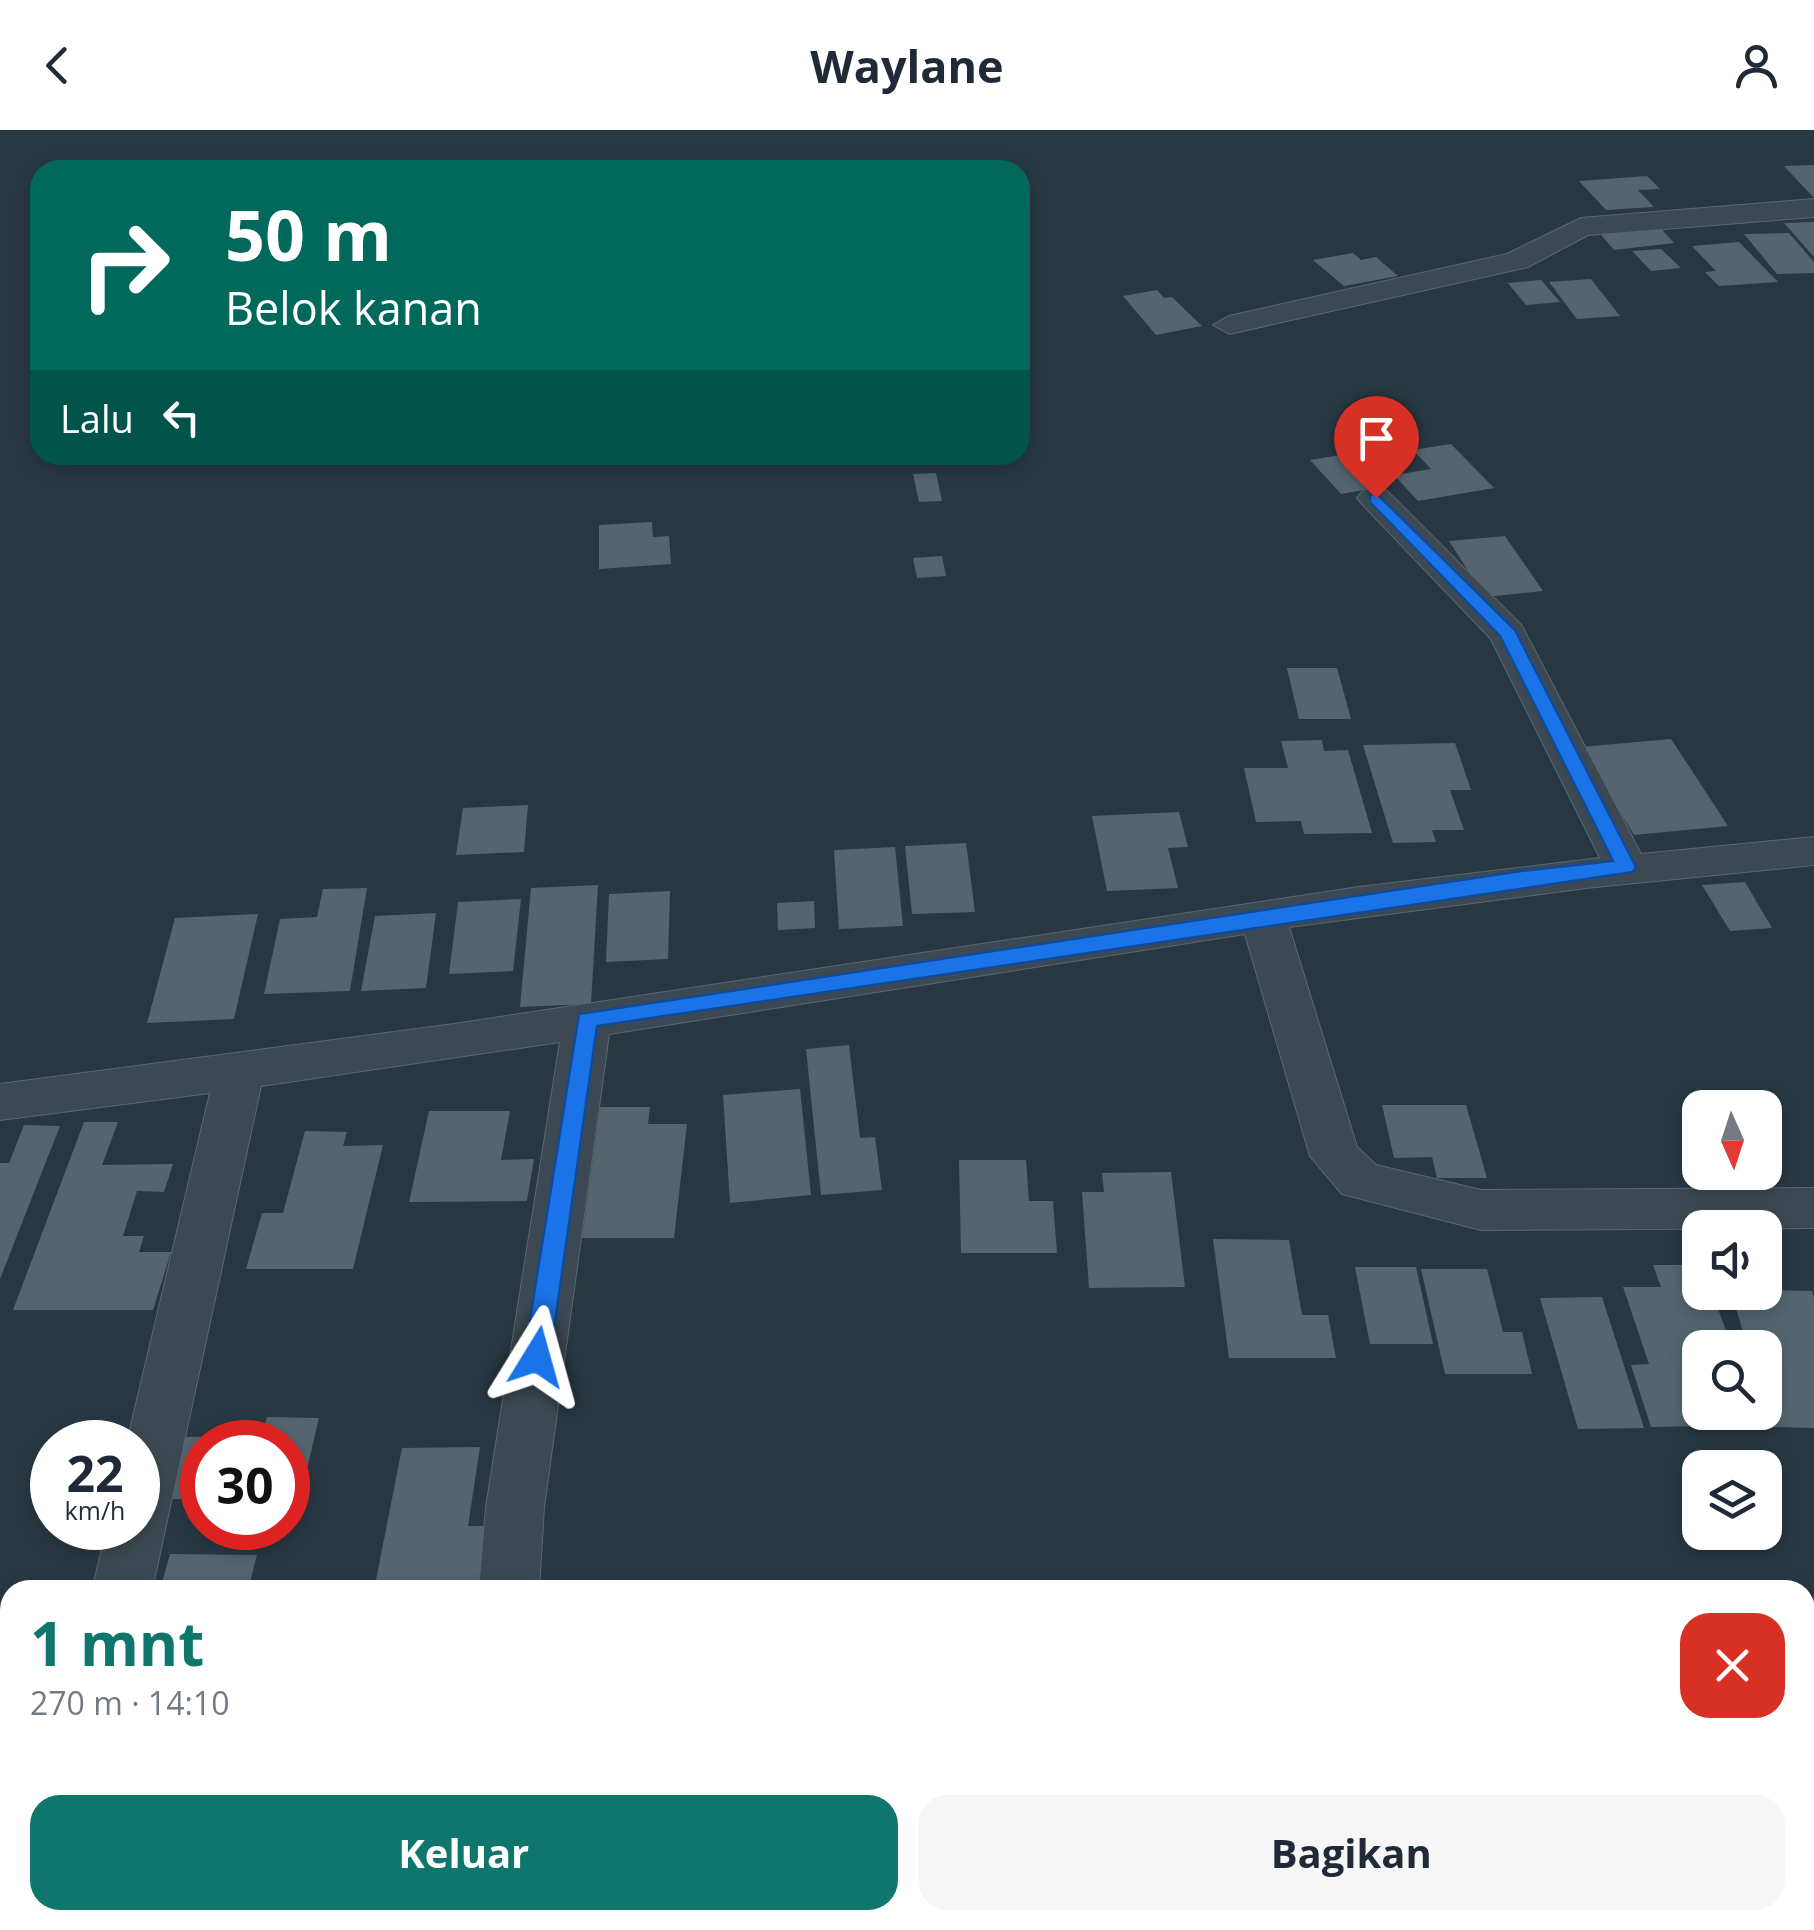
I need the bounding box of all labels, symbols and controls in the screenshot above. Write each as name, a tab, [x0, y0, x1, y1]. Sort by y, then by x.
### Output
text: Waylane	[810, 35, 1004, 96]
icon: back	[30, 38, 85, 93]
icon: person	[1729, 38, 1784, 93]
text: 50 m	[225, 186, 392, 282]
icon: right	[60, 200, 190, 330]
text: Belok kanan	[225, 277, 482, 338]
icon: left	[154, 390, 209, 445]
text: Lalu	[60, 392, 134, 444]
pin	[1334, 396, 1419, 499]
icon: arrive	[1349, 411, 1404, 466]
north arrow	[1682, 1090, 1782, 1190]
map controls	[1682, 1090, 1782, 1550]
button: sound	[1682, 1210, 1782, 1310]
position arrow	[485, 1305, 589, 1409]
button: search	[1682, 1330, 1782, 1430]
speed limit sign: 30	[180, 1420, 310, 1550]
text: 22	[66, 1439, 124, 1507]
button: layers	[1682, 1450, 1782, 1550]
text: km/h	[65, 1493, 125, 1527]
text: 1 mnt	[30, 1602, 204, 1684]
button: close	[1680, 1613, 1785, 1718]
text: 270 m · 14:10	[30, 1681, 229, 1724]
button: Keluar	[30, 1795, 898, 1910]
button: Bagikan	[918, 1795, 1785, 1910]

